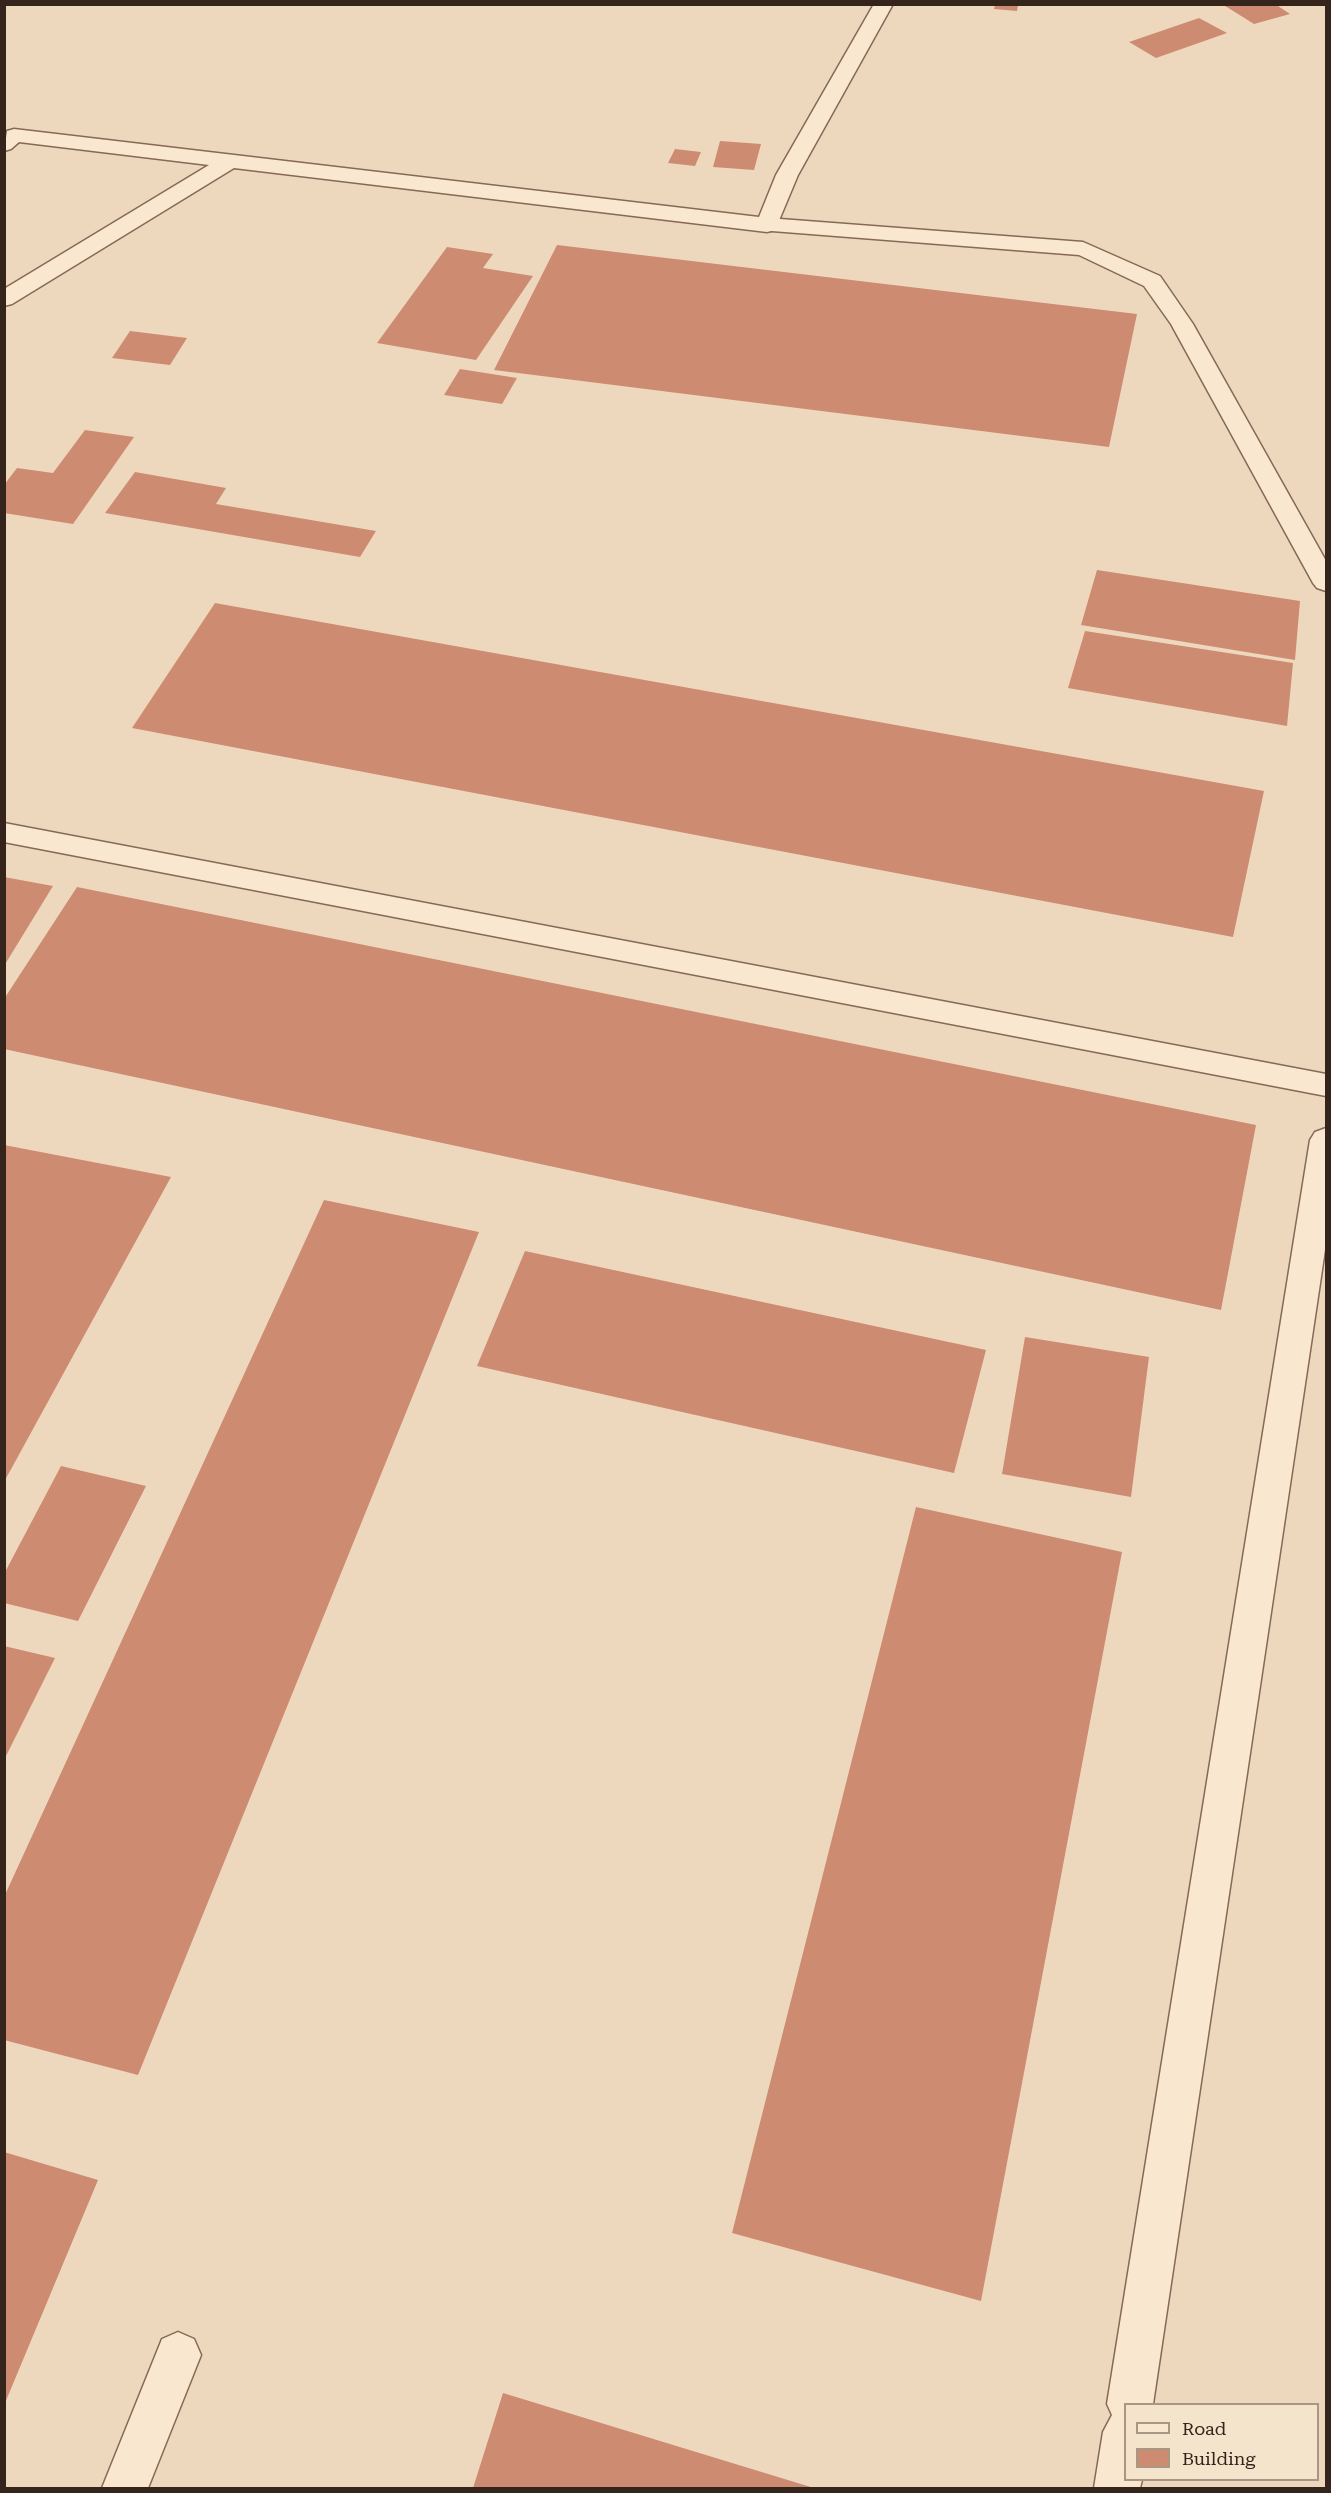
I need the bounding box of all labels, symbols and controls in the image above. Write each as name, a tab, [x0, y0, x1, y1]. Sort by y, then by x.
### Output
legend	[1124, 2403, 1319, 2481]
text: Road	[1182, 2418, 1226, 2439]
text: Building	[1182, 2448, 1256, 2469]

